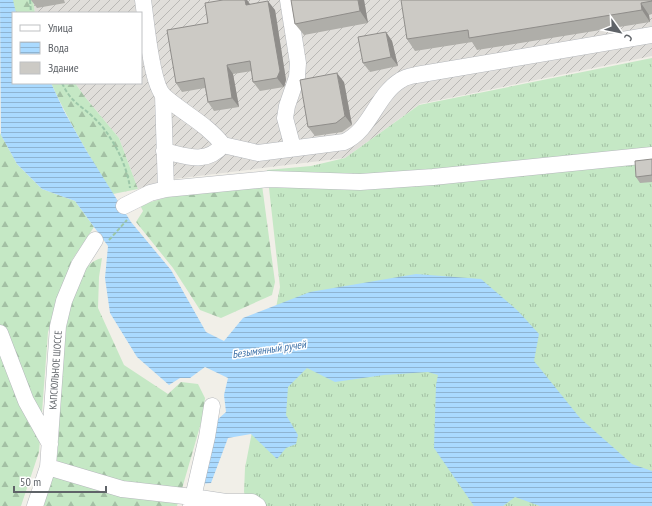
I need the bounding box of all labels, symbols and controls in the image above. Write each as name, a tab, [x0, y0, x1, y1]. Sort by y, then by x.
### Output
legend	[12, 12, 142, 84]
north arrow	[600, 12, 640, 52]
text: Улица	[48, 20, 73, 35]
text: С	[621, 32, 636, 43]
text: Вода	[48, 40, 69, 55]
text: Здание	[48, 60, 79, 75]
street label: КАПСЮЛЬНОЕ ШОССЕ	[46, 330, 65, 410]
water label: Безымянный ручей	[231, 337, 308, 361]
scale bar	[14, 468, 106, 494]
text: 50 m	[20, 474, 41, 489]

